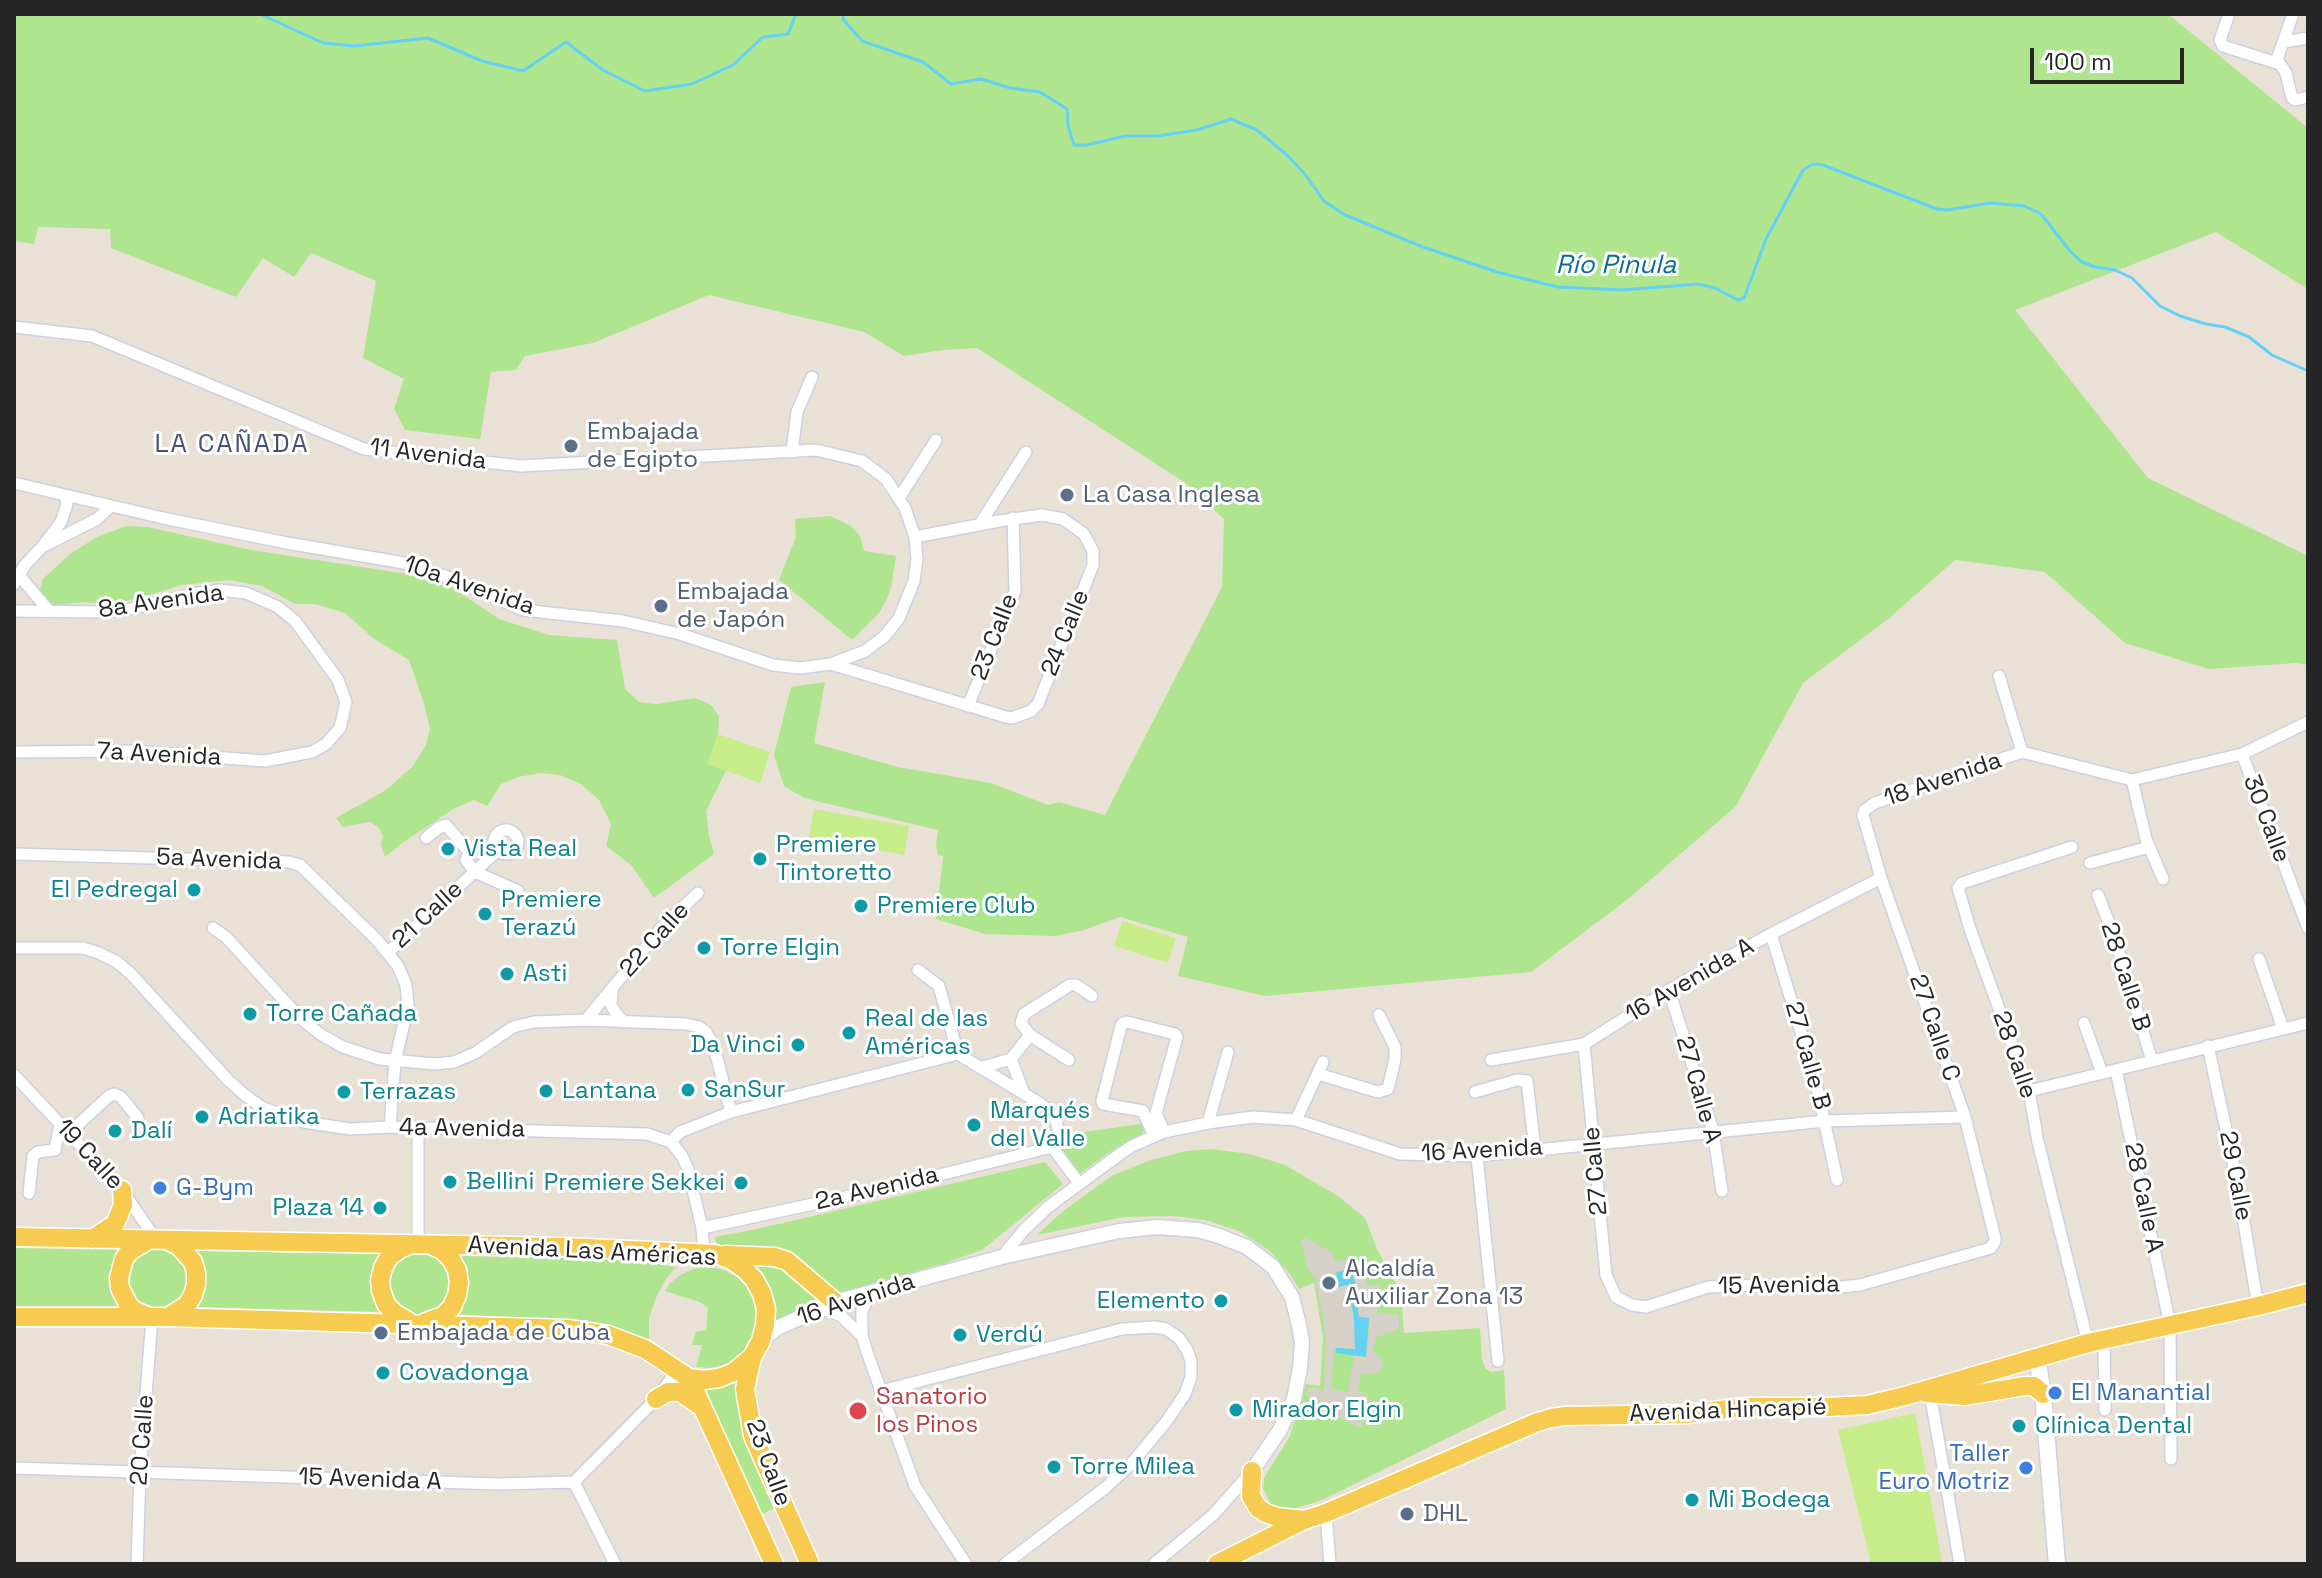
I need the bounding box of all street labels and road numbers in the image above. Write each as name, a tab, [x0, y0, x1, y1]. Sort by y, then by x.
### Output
street label: 11 Avenida	[368, 434, 488, 476]
street label: 10a Avenida	[400, 550, 538, 622]
street label: 8a Avenida	[97, 579, 225, 625]
street label: 24 Calle	[1036, 586, 1096, 680]
street label: 23 Calle	[965, 590, 1025, 684]
street label: 7a Avenida	[96, 737, 222, 773]
street label: 18 Avenida	[1880, 746, 2006, 814]
street label: 30 Calle	[2236, 771, 2296, 867]
street label: 5a Avenida	[156, 843, 282, 877]
street label: 21 Calle	[387, 875, 469, 955]
street label: 22 Calle	[614, 897, 696, 983]
street label: 28 Calle B	[2094, 919, 2156, 1035]
street label: 16 Avenida A	[1621, 933, 1759, 1029]
street label: 27 Calle C	[1902, 971, 1966, 1085]
street label: 27 Calle B	[1778, 999, 1836, 1113]
street label: 28 Calle	[1986, 1007, 2042, 1103]
street label: 27 Calle A	[1669, 1033, 1727, 1147]
street label: 19 Calle	[49, 1114, 129, 1196]
street label: 4a Avenida	[399, 1114, 525, 1144]
street label: 27 Calle	[1578, 1125, 1614, 1217]
street label: 29 Calle	[2212, 1129, 2258, 1223]
street label: 16 Avenida	[1420, 1133, 1544, 1169]
street label: 28 Calle A	[2117, 1140, 2169, 1256]
street label: 2a Avenida	[813, 1161, 941, 1217]
street label: Avenida Las Américas	[467, 1231, 717, 1273]
street label: 16 Avenida	[793, 1267, 919, 1333]
street label: 15 Avenida	[1718, 1271, 1840, 1301]
street label: Avenida Hincapié	[1629, 1393, 1827, 1429]
street label: 20 Calle	[125, 1394, 161, 1486]
street label: 23 Calle	[739, 1416, 797, 1510]
street label: 15 Avenida A	[298, 1463, 442, 1497]

